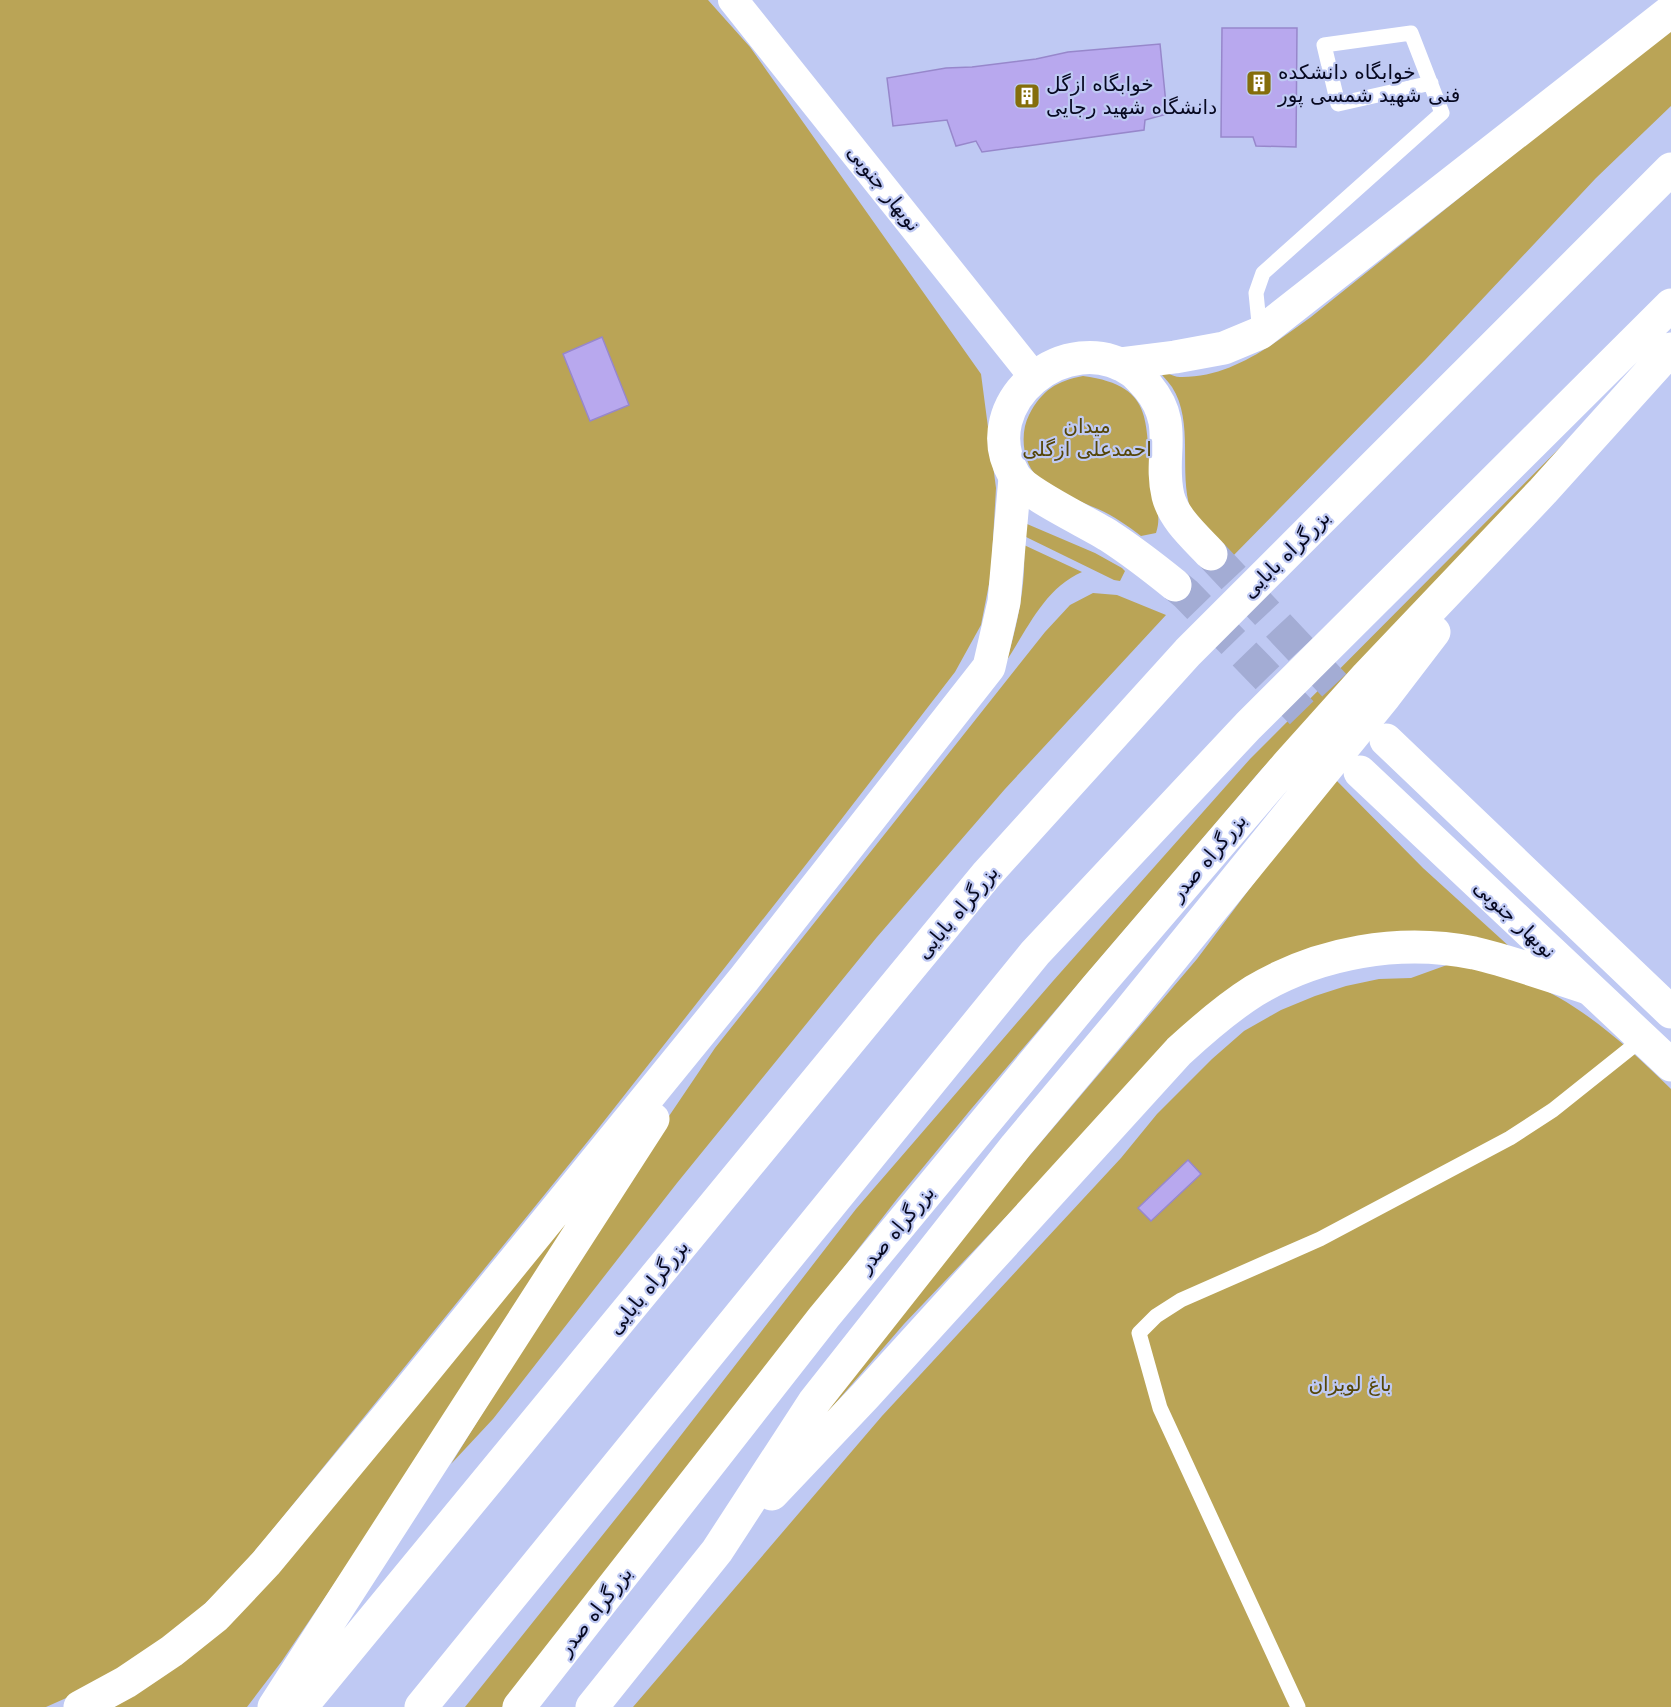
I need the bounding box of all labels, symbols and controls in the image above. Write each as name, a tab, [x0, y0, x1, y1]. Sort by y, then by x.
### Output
place label: خوابگاه دانشکده فنی شهید شمسی پور	[1277, 60, 1460, 108]
building icon: خوابگاه دانشکده فنی شهید شمسی پور	[1244, 68, 1274, 98]
place label: خوابگاه ازگل دانشگاه شهید رجایی	[1046, 72, 1217, 119]
building icon: خوابگاه ازگل دانشگاه شهید رجایی	[1012, 81, 1042, 111]
street label: نوبهار جنوبی	[842, 140, 926, 236]
park label: میدان احمدعلی ازگلی	[1022, 414, 1152, 461]
street label: بزرگراه بابایی	[1237, 505, 1335, 603]
street label: بزرگراه صدر	[1164, 809, 1251, 906]
street label: بزرگراه بابایی	[911, 860, 1003, 964]
street label: نوبهار جنوبی	[1469, 875, 1561, 963]
street label: بزرگراه صدر	[852, 1181, 939, 1278]
street label: بزرگراه بابایی	[603, 1235, 693, 1339]
park label: باغ لویزان	[1308, 1372, 1392, 1396]
street label: بزرگراه صدر	[552, 1562, 637, 1661]

